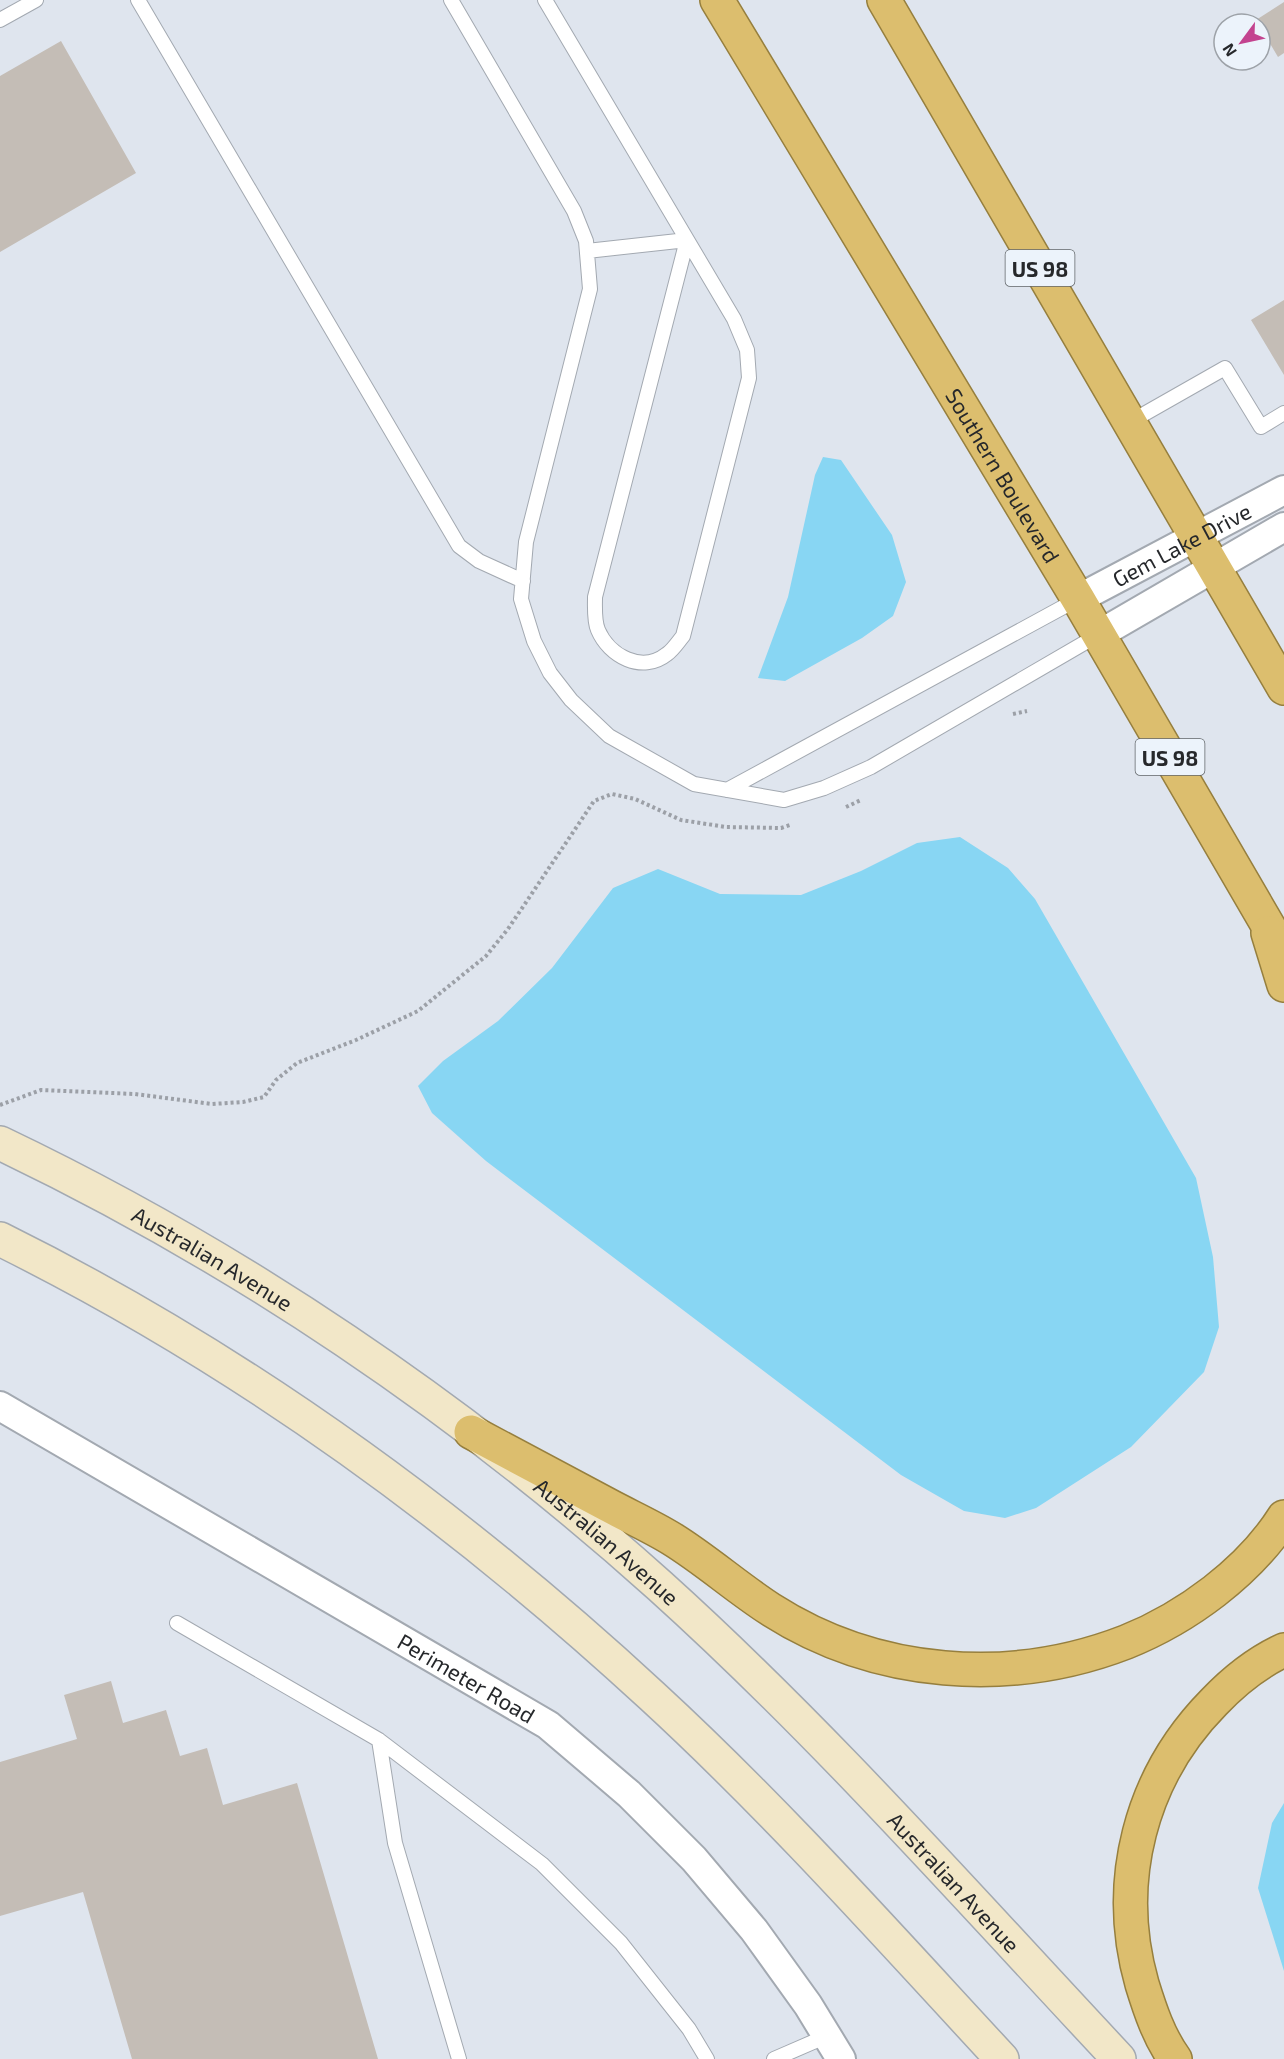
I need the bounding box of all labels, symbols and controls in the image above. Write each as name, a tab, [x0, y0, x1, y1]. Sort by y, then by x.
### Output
north arrow	[1212, 12, 1272, 72]
text: N	[1218, 40, 1240, 60]
road number: US 98	[1006, 250, 1074, 286]
street label: Southern Boulevard	[941, 384, 1066, 567]
street label: Gem Lake Drive	[1108, 497, 1255, 592]
road number: US 98	[1136, 739, 1204, 775]
street label: Australian Avenue	[128, 1201, 298, 1316]
street label: Australian Avenue	[530, 1472, 685, 1610]
street label: Perimeter Road	[393, 1628, 540, 1728]
street label: Australian Avenue	[883, 1806, 1026, 1957]

